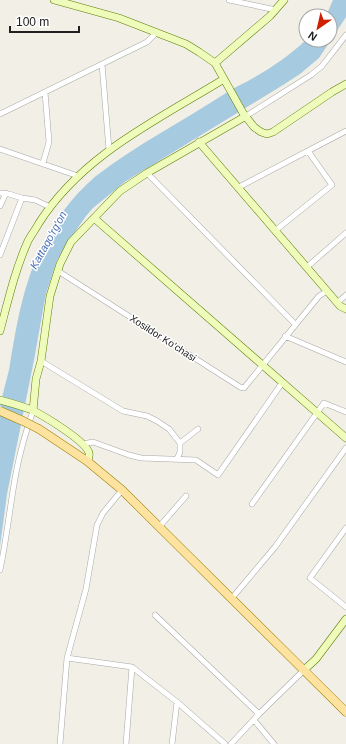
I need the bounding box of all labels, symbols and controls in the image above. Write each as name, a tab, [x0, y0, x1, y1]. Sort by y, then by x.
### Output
scale bar	[10, 8, 79, 34]
north arrow	[298, 8, 338, 48]
text: 100 m	[16, 15, 49, 29]
text: N	[306, 29, 319, 43]
water label: Kattaqo'rg'on	[27, 209, 69, 271]
street label: Xosildor Ko’chasi	[128, 312, 198, 364]

